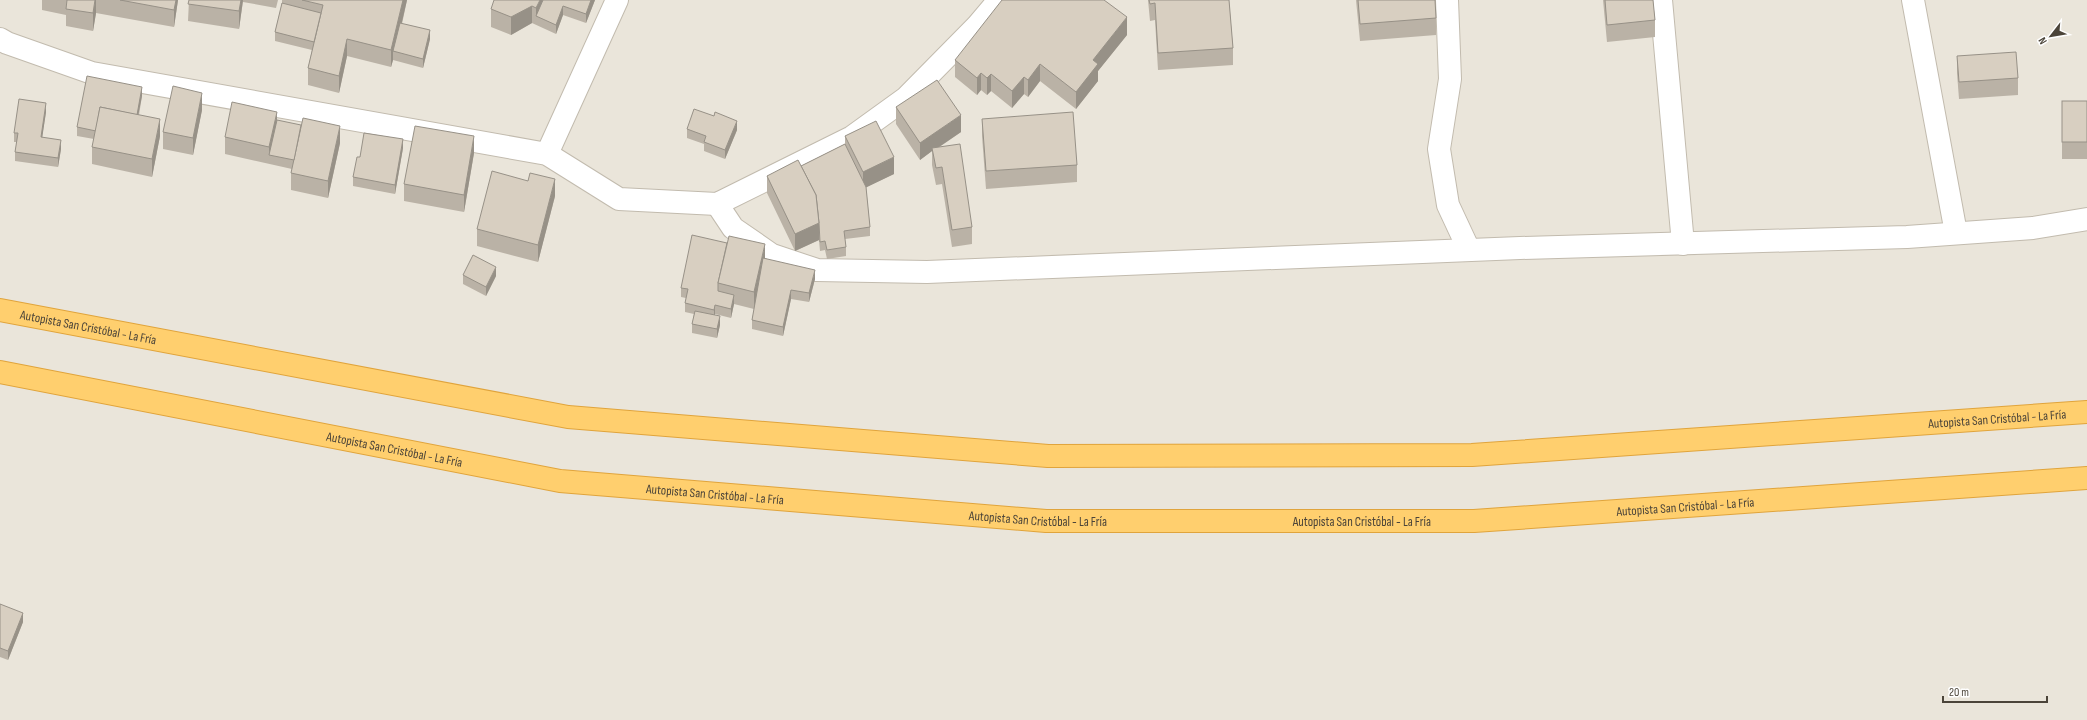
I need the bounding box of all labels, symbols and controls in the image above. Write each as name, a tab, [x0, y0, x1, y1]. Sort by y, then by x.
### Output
north arrow	[2031, 16, 2071, 56]
text: N	[2036, 35, 2050, 47]
street label: Autopista San Cristóbal - La Fría	[18, 307, 158, 348]
street label: Autopista San Cristóbal - La Fría	[1927, 406, 2067, 432]
street label: Autopista San Cristóbal - La Fría	[324, 429, 464, 471]
street label: Autopista San Cristóbal - La Fría	[644, 481, 784, 508]
street label: Autopista San Cristóbal - La Fría	[1615, 494, 1755, 520]
street label: Autopista San Cristóbal - La Fría	[967, 508, 1107, 530]
street label: Autopista San Cristóbal - La Fría	[1292, 514, 1431, 530]
scale bar	[1943, 678, 2047, 704]
text: 20 m	[1949, 685, 1969, 700]

